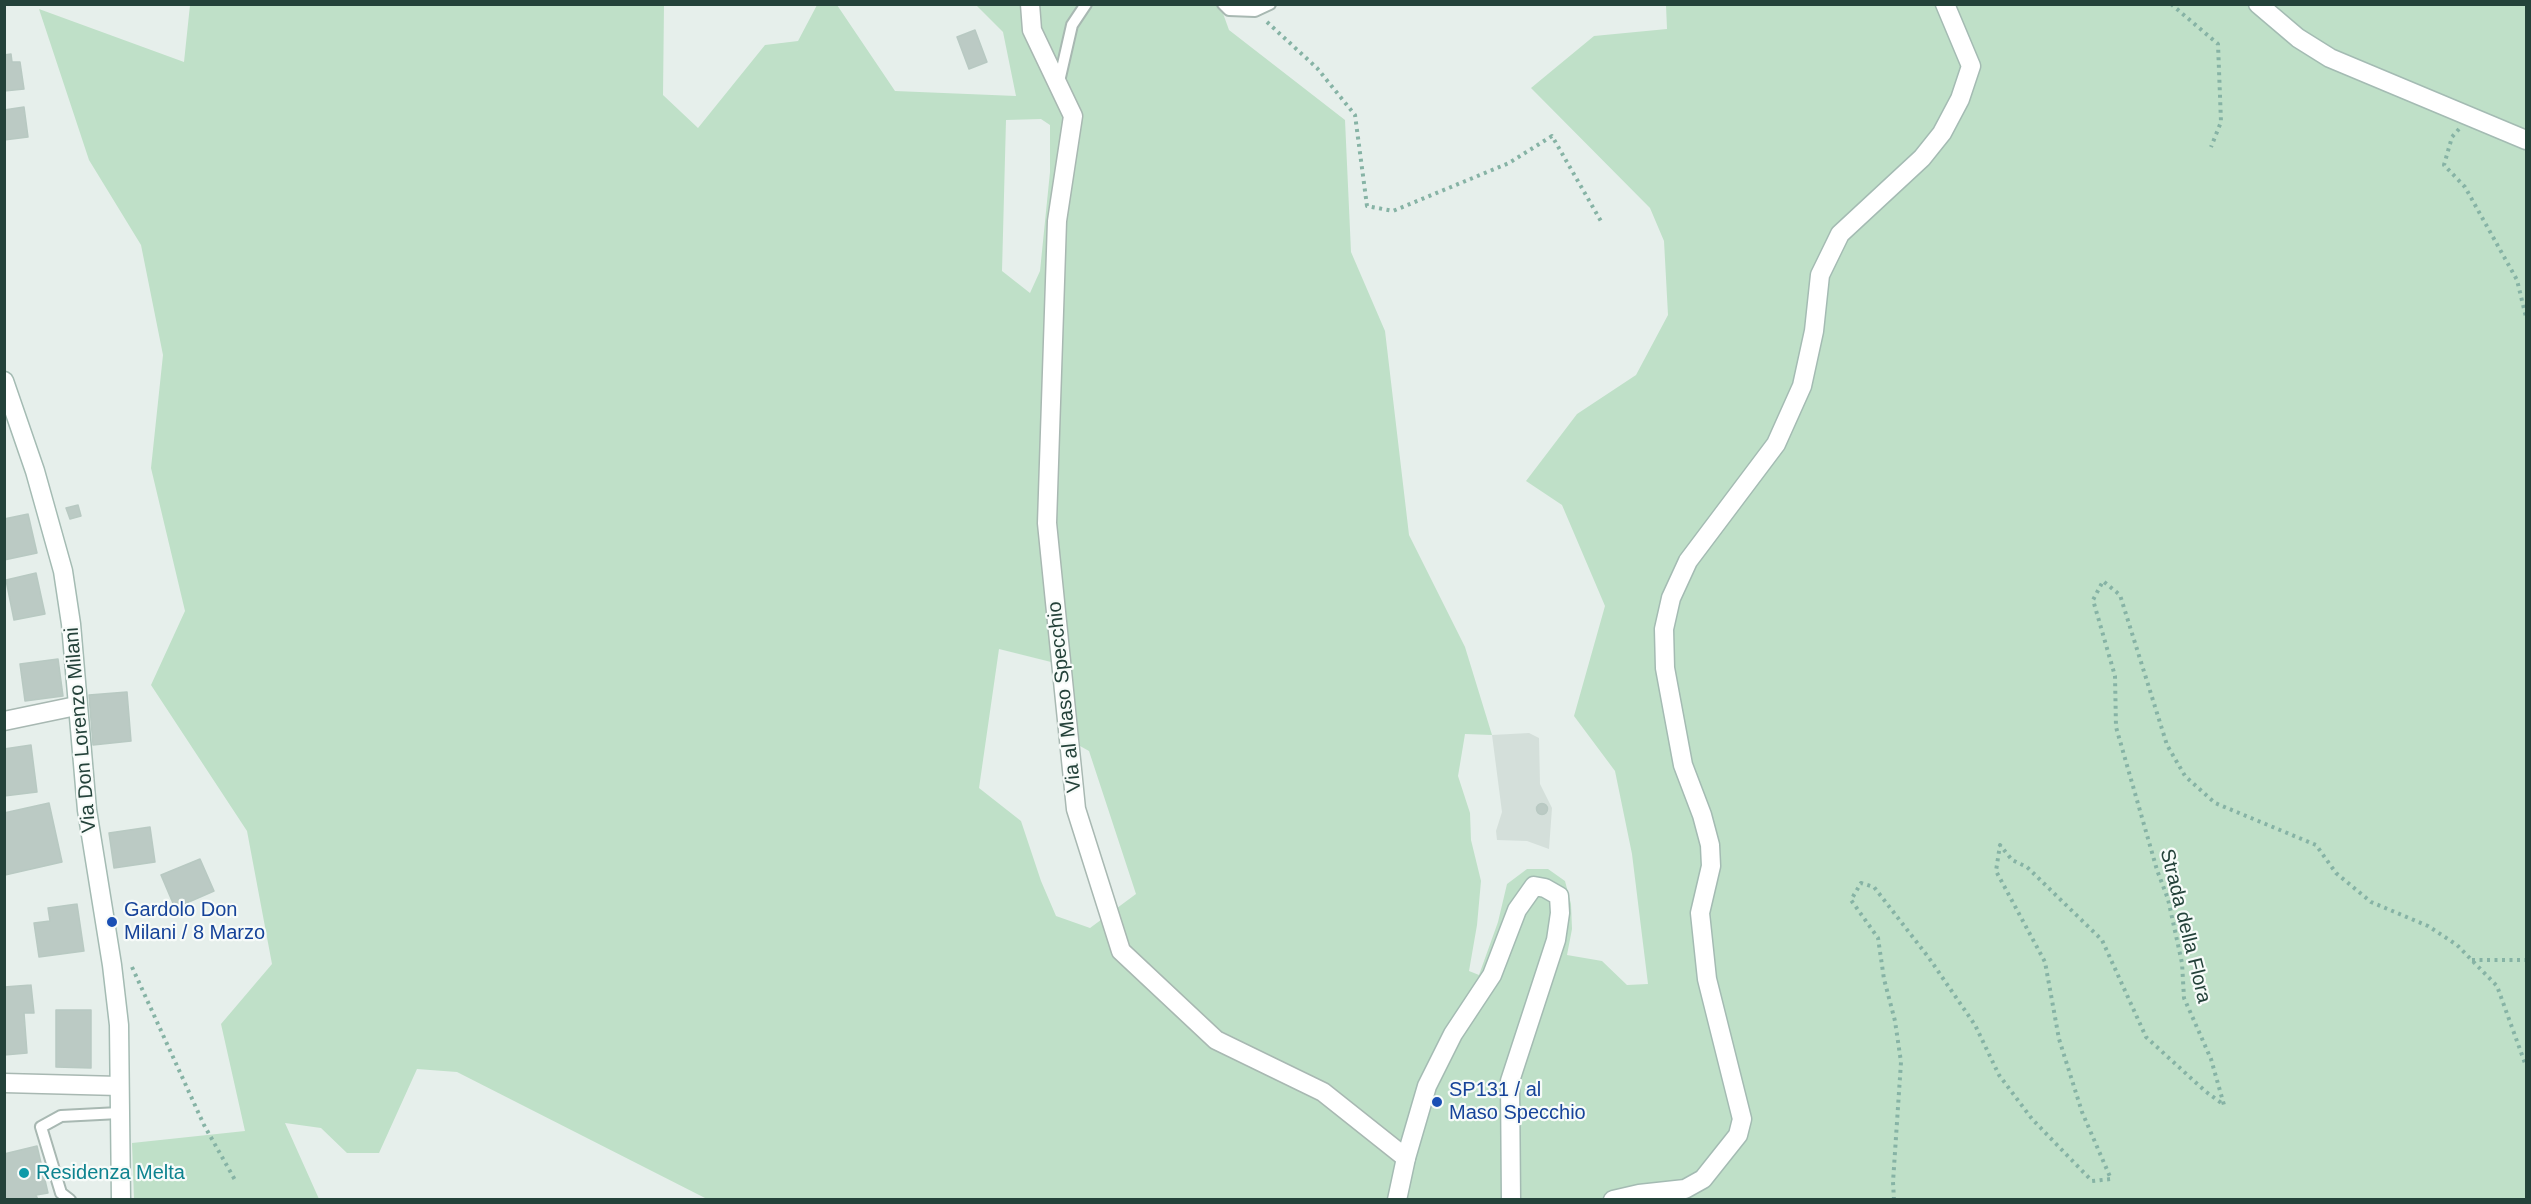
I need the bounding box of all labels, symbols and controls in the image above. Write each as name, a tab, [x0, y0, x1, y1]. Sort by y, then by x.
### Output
street label: Via al Maso Specchio	[1043, 600, 1087, 794]
street label: Via Don Lorenzo Milani	[60, 626, 102, 834]
street label: Strada della Flora	[2154, 847, 2216, 1005]
place label: Gardolo Don Milani / 8 Marzo	[124, 898, 265, 945]
marker: Gardolo Don Milani / 8 Marzo	[105, 915, 119, 929]
place label: SP131 / al Maso Specchio	[1449, 1078, 1586, 1125]
marker: SP131 / al Maso Specchio	[1430, 1095, 1444, 1109]
place label: Residenza Melta	[36, 1161, 185, 1185]
marker: Residenza Melta	[17, 1166, 31, 1180]

